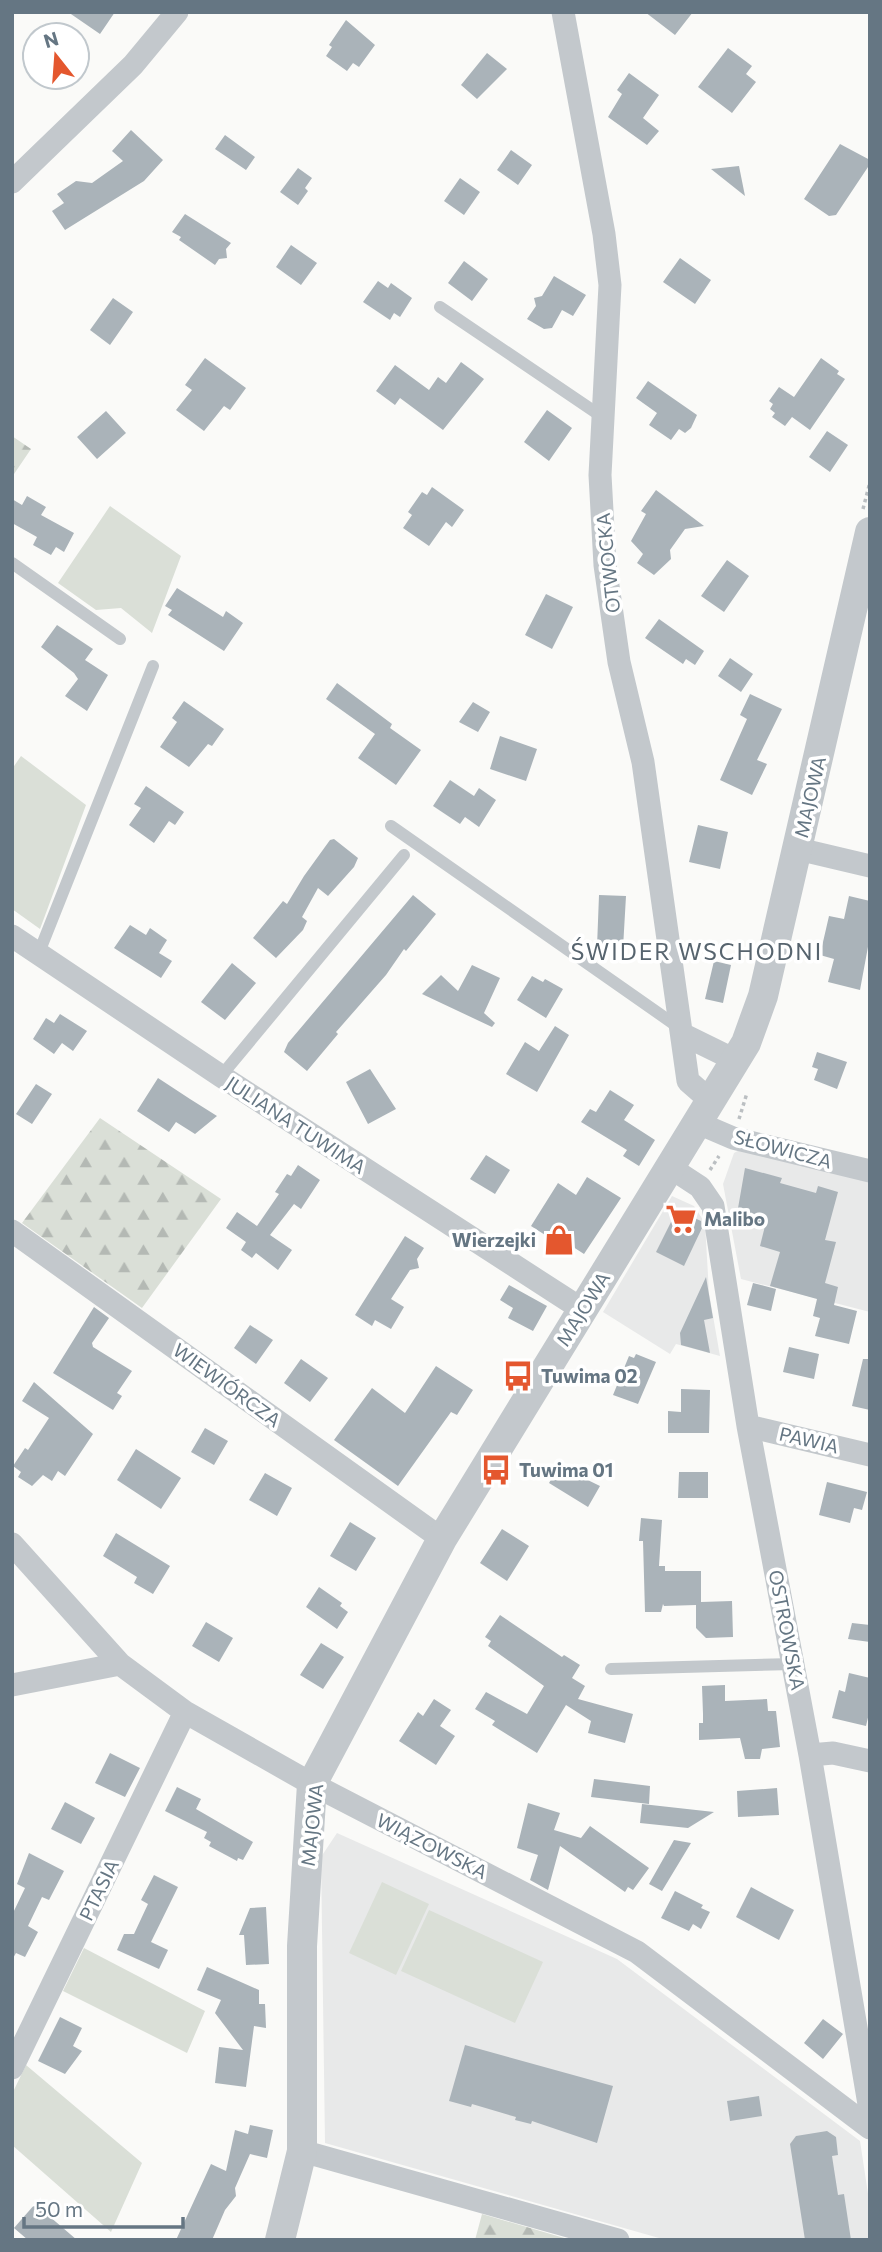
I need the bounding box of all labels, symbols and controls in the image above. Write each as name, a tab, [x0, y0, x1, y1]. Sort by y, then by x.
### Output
north arrow	[21, 21, 91, 91]
text: N	[41, 26, 61, 52]
street label: OTWOCKA	[591, 512, 624, 614]
street label: MAJOWA	[789, 754, 830, 840]
district label: ŚWIDER WSCHODNI	[571, 937, 823, 965]
street label: JULIANA TUWIMA	[222, 1071, 370, 1178]
street label: SŁOWICZA	[732, 1124, 835, 1173]
supermarket icon: Malibo	[664, 1202, 698, 1236]
place label: Malibo	[704, 1207, 765, 1230]
shop icon: Wierzejki	[542, 1223, 576, 1257]
place label: Wierzejki	[452, 1228, 536, 1251]
street label: MAJOWA	[551, 1267, 614, 1350]
street label: WIEWIÓRCZA	[169, 1337, 286, 1431]
bus stop icon: Tuwima 02	[501, 1359, 535, 1393]
place label: Tuwima 02	[541, 1364, 638, 1387]
street label: PAWIA	[777, 1422, 841, 1458]
bus stop icon: Tuwima 01	[479, 1453, 513, 1487]
place label: Tuwima 01	[519, 1458, 613, 1481]
street label: OSTROWSKA	[765, 1568, 810, 1692]
street label: MAJOWA	[296, 1782, 327, 1867]
street label: WIĄZOWSKA	[373, 1808, 492, 1883]
street label: PTASIA	[74, 1855, 123, 1924]
scale bar	[24, 2186, 184, 2230]
text: 50 m	[35, 2196, 83, 2221]

